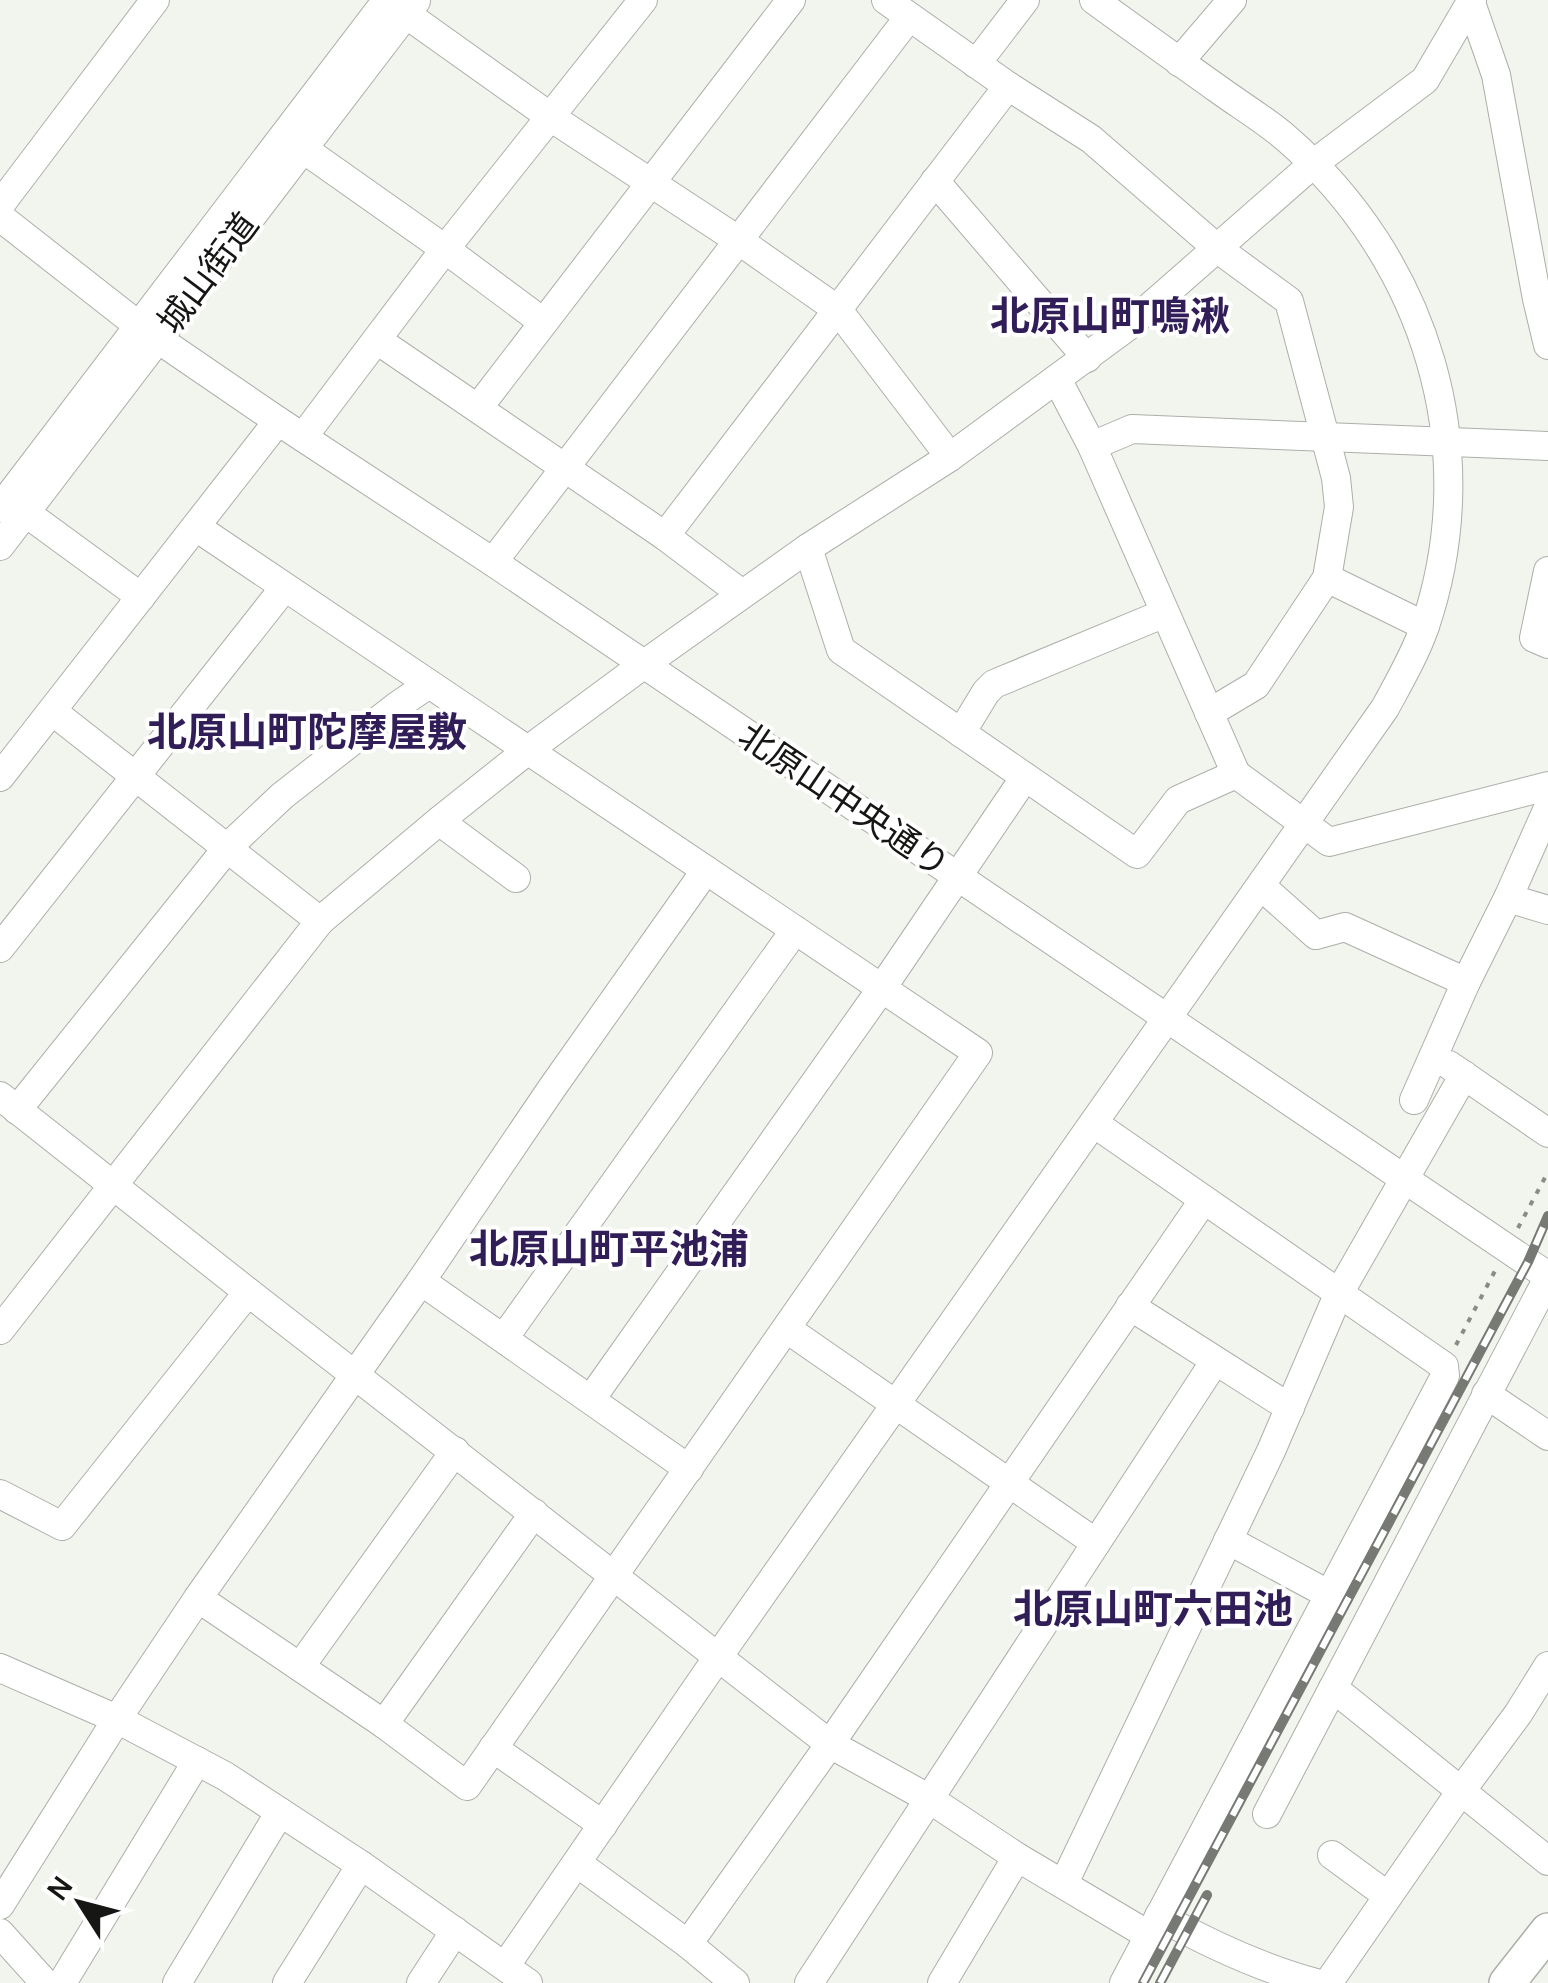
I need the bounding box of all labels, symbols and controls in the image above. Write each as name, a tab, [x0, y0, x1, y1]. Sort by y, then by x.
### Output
street label: 城山街道	[146, 202, 269, 343]
district label: 北原山町鳴湫	[990, 287, 1230, 342]
district label: 北原山町陀摩屋敷	[147, 703, 467, 758]
street label: 北原山中央通り	[730, 711, 960, 888]
district label: 北原山町平池浦	[469, 1220, 749, 1275]
district label: 北原山町六田池	[1013, 1580, 1293, 1635]
north arrow	[30, 1853, 130, 1953]
text: N	[38, 1868, 80, 1907]

